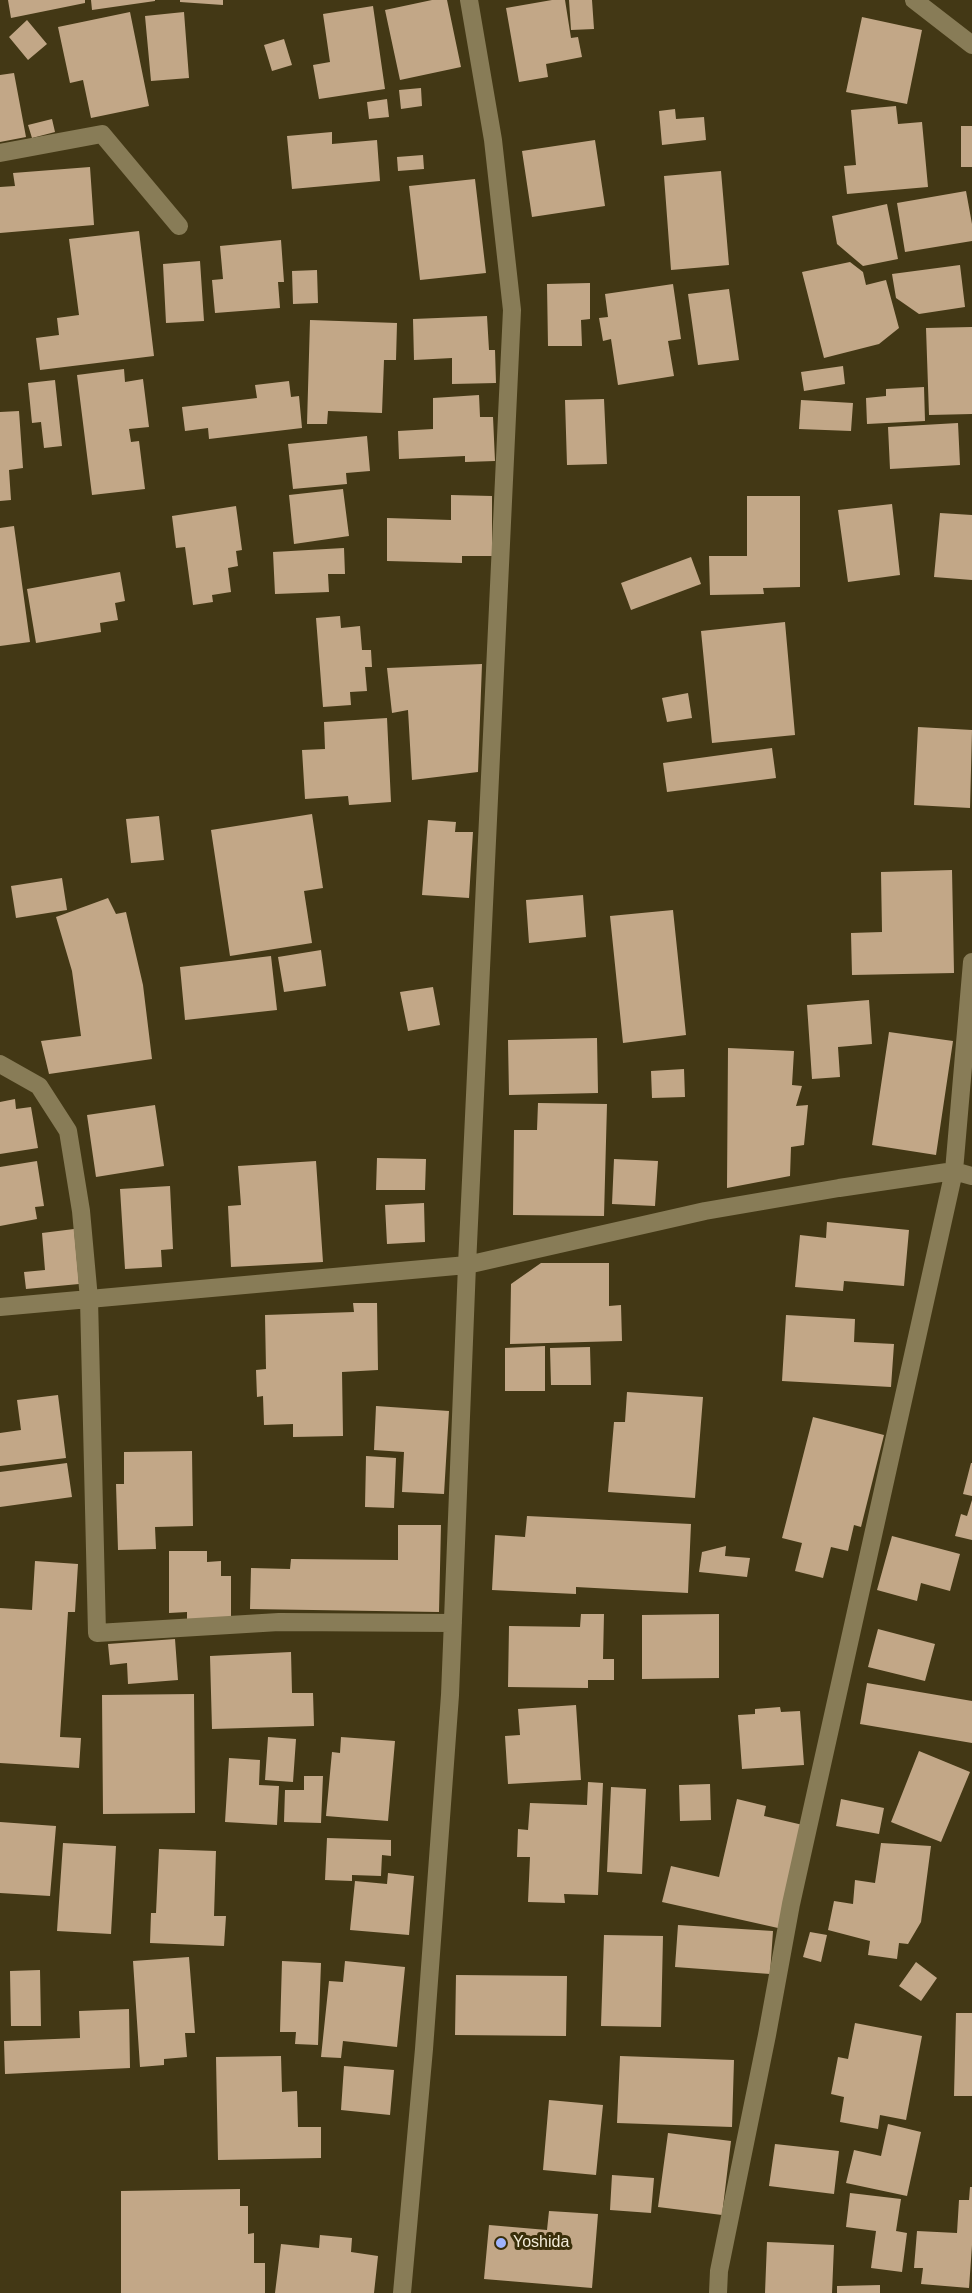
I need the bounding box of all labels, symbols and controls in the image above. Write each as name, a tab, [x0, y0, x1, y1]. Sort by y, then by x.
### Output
place label: Yoshida	[513, 2233, 569, 2253]
marker: Yoshida	[494, 2236, 508, 2250]

